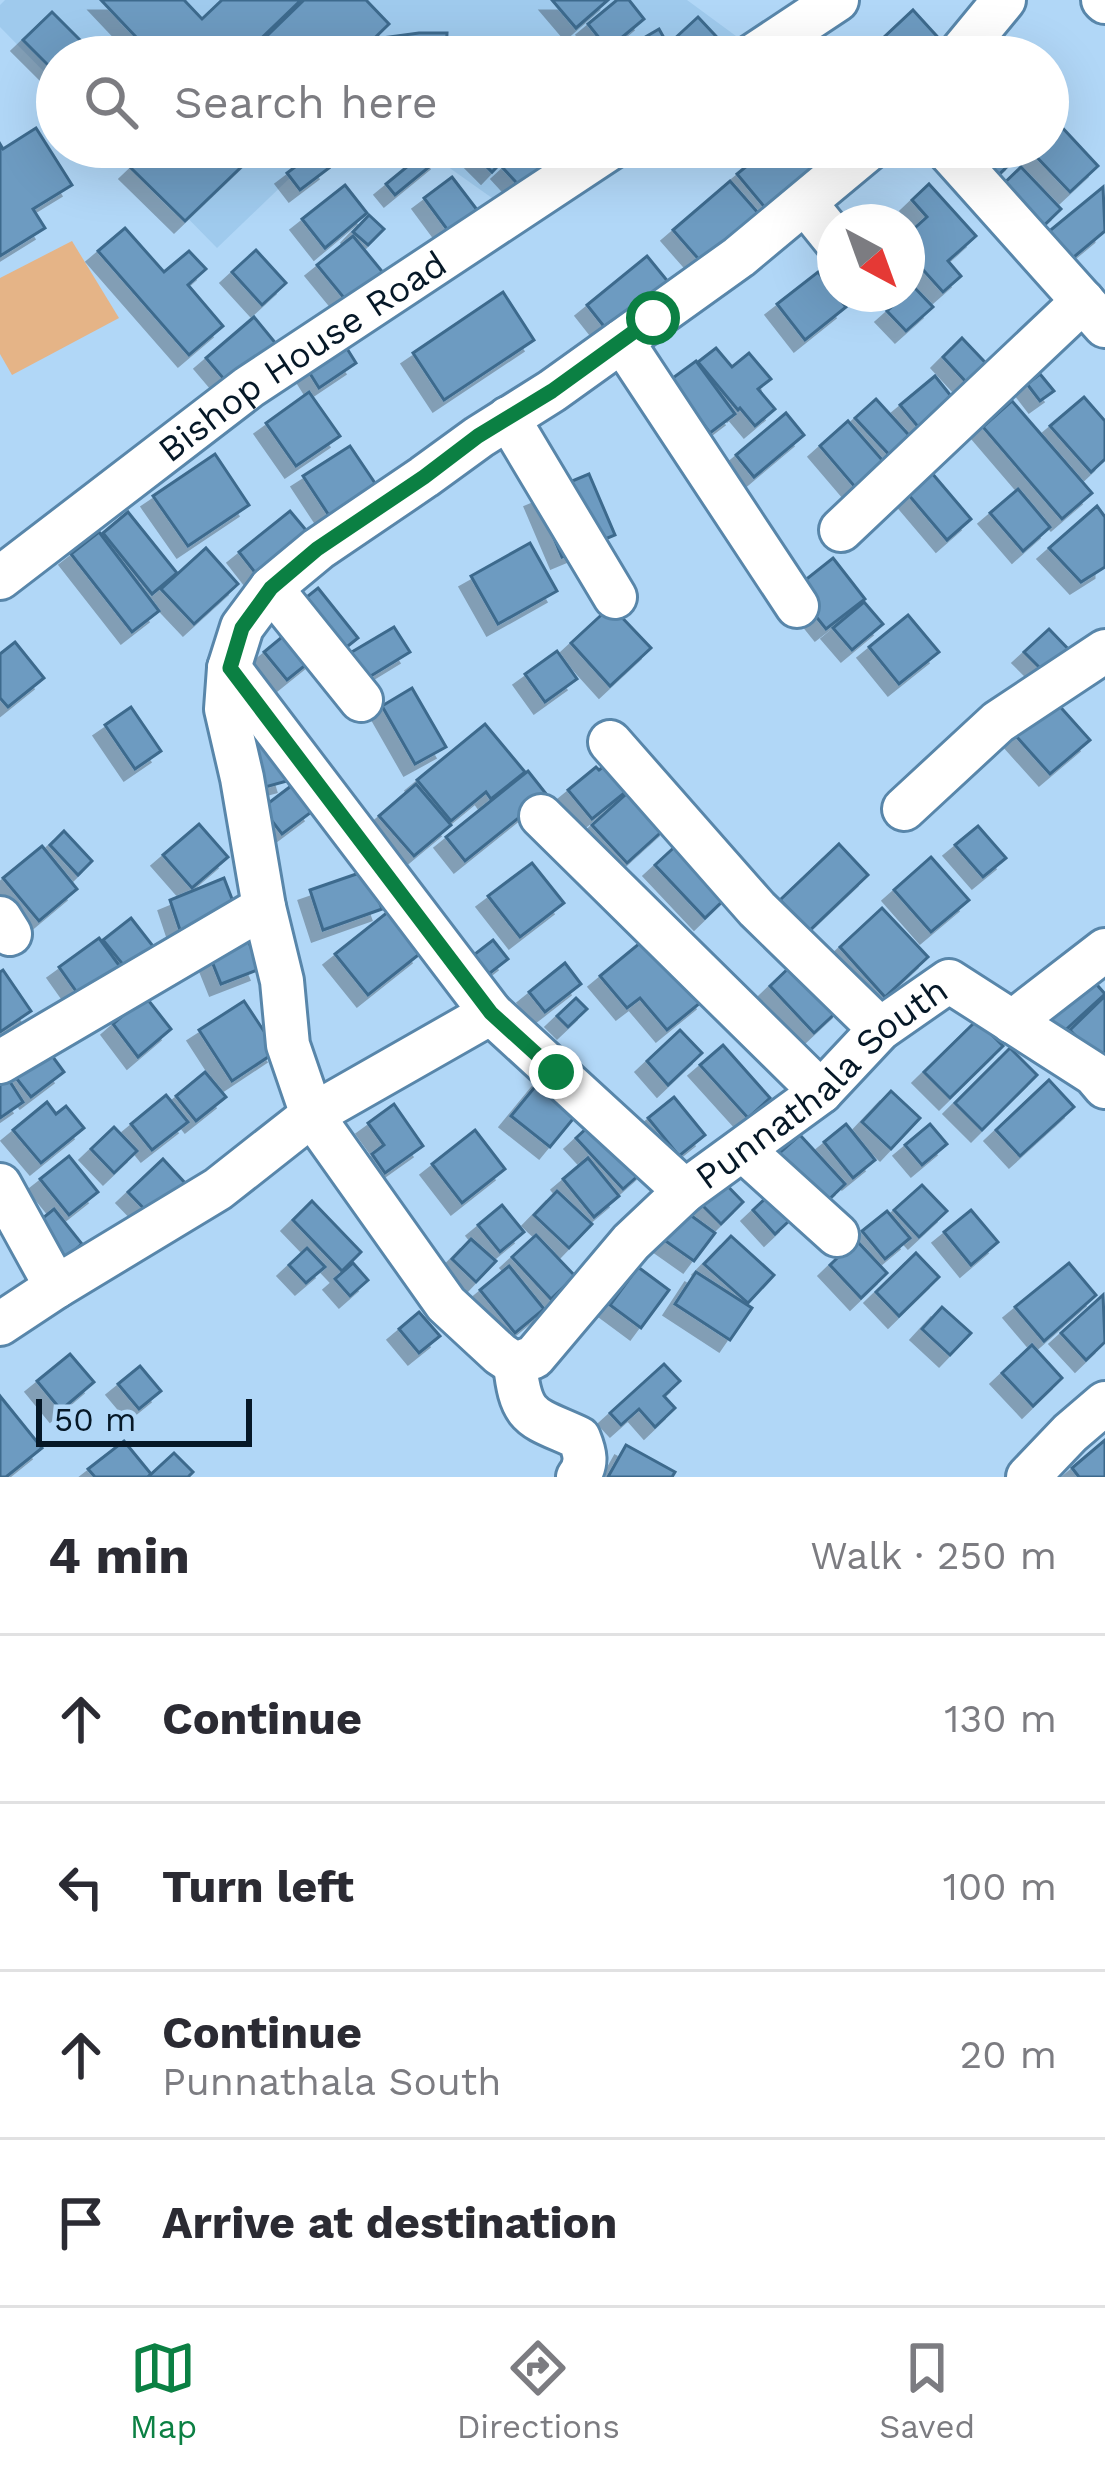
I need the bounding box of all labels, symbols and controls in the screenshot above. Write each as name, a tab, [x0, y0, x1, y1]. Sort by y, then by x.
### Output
search box	[36, 36, 1069, 168]
icon: search	[78, 69, 144, 135]
text: Search here	[174, 76, 438, 129]
north arrow	[817, 204, 925, 312]
street label: Bishop House Road	[150, 243, 454, 471]
route start	[626, 291, 680, 345]
street label: Punnathala South	[688, 969, 956, 1198]
route end	[529, 1045, 583, 1099]
scale bar	[36, 1393, 252, 1446]
text: 50 m	[54, 1400, 136, 1439]
text: 4 min	[48, 1526, 190, 1585]
text: Walk · 250 m	[810, 1533, 1057, 1578]
icon: ahead	[48, 1686, 114, 1752]
text: Continue	[162, 1692, 362, 1745]
text: 130 m	[944, 1696, 1057, 1741]
icon: left	[48, 1854, 114, 1920]
text: Turn left	[162, 1860, 354, 1913]
text: 100 m	[943, 1864, 1057, 1909]
text: Continue	[162, 2006, 362, 2059]
icon: ahead	[48, 2022, 114, 2088]
text: 20 m	[960, 2032, 1057, 2077]
text: Punnathala South	[162, 2059, 501, 2104]
icon: arrive	[48, 2190, 114, 2256]
text: Arrive at destination	[162, 2196, 617, 2249]
tab: Map	[130, 2335, 197, 2446]
tab: Directions	[457, 2335, 620, 2446]
tab: Saved	[879, 2335, 975, 2446]

